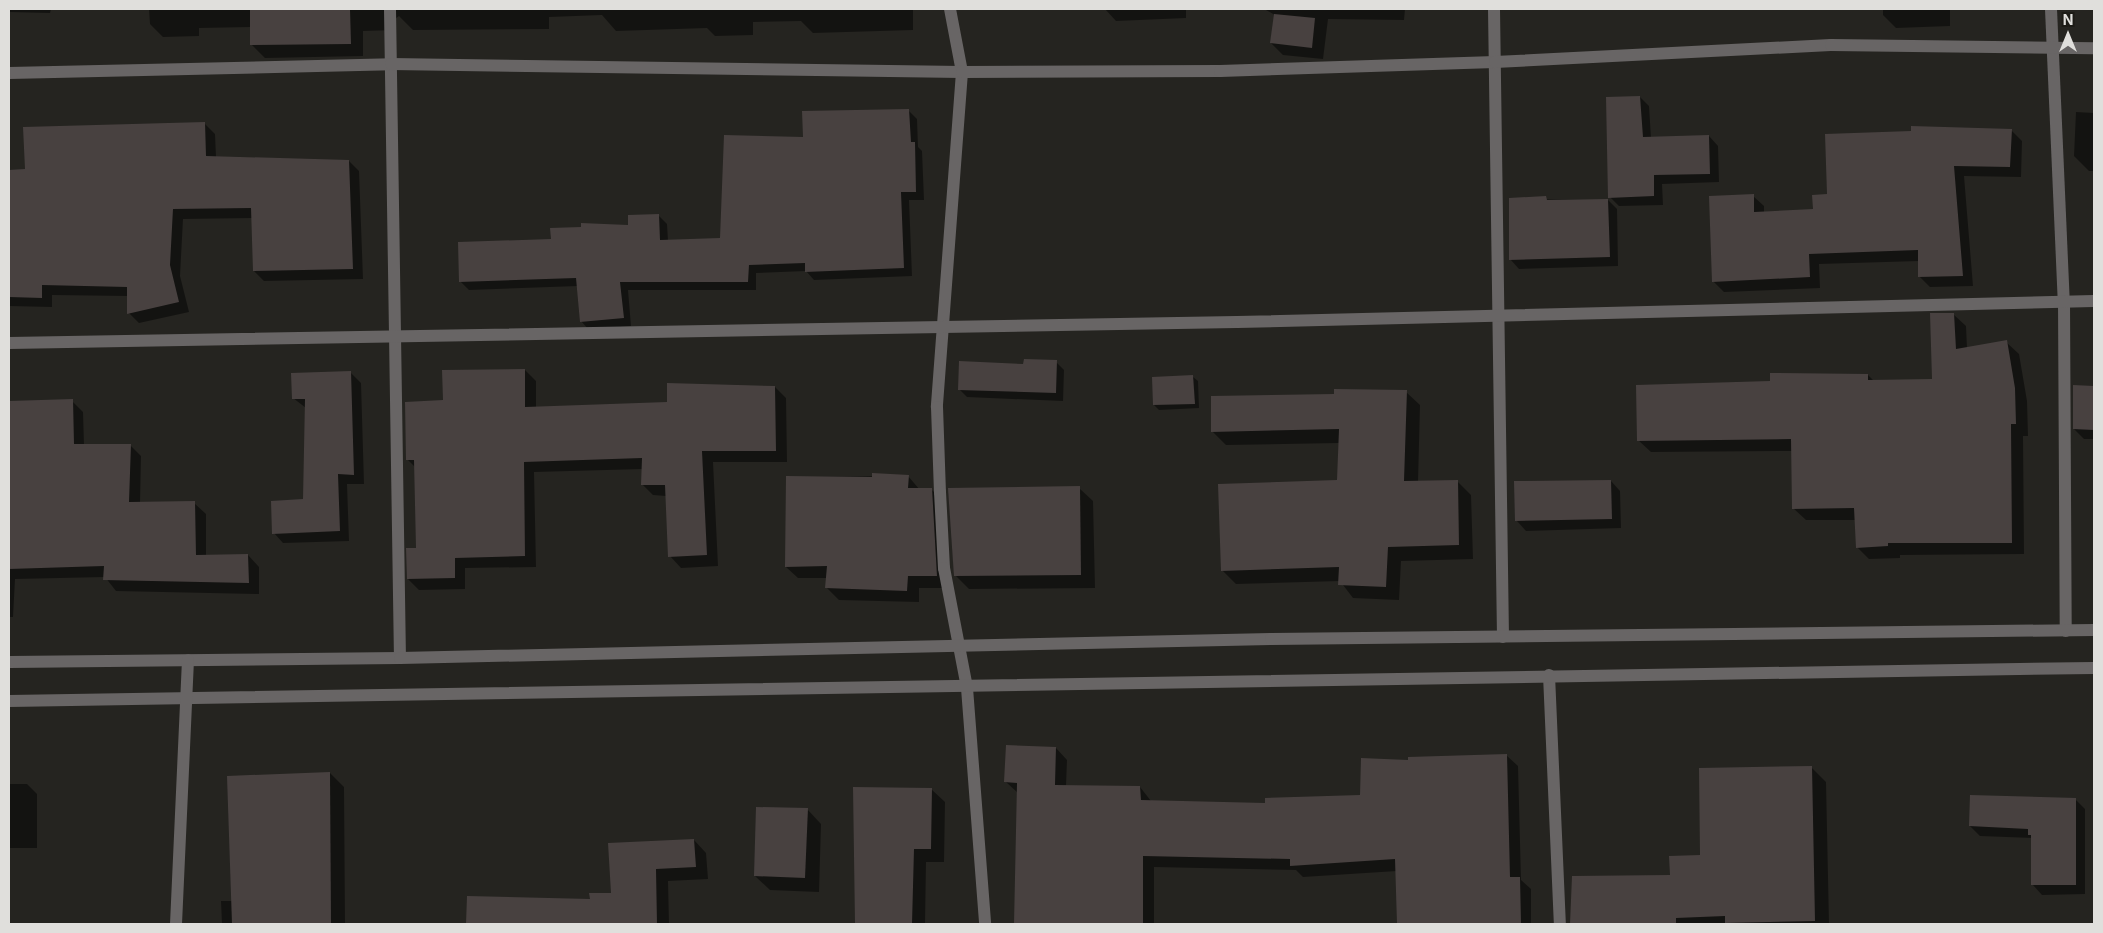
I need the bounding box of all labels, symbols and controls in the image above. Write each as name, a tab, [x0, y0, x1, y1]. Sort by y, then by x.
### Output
north arrow	[2043, 10, 2093, 60]
text: N	[2063, 11, 2073, 28]

